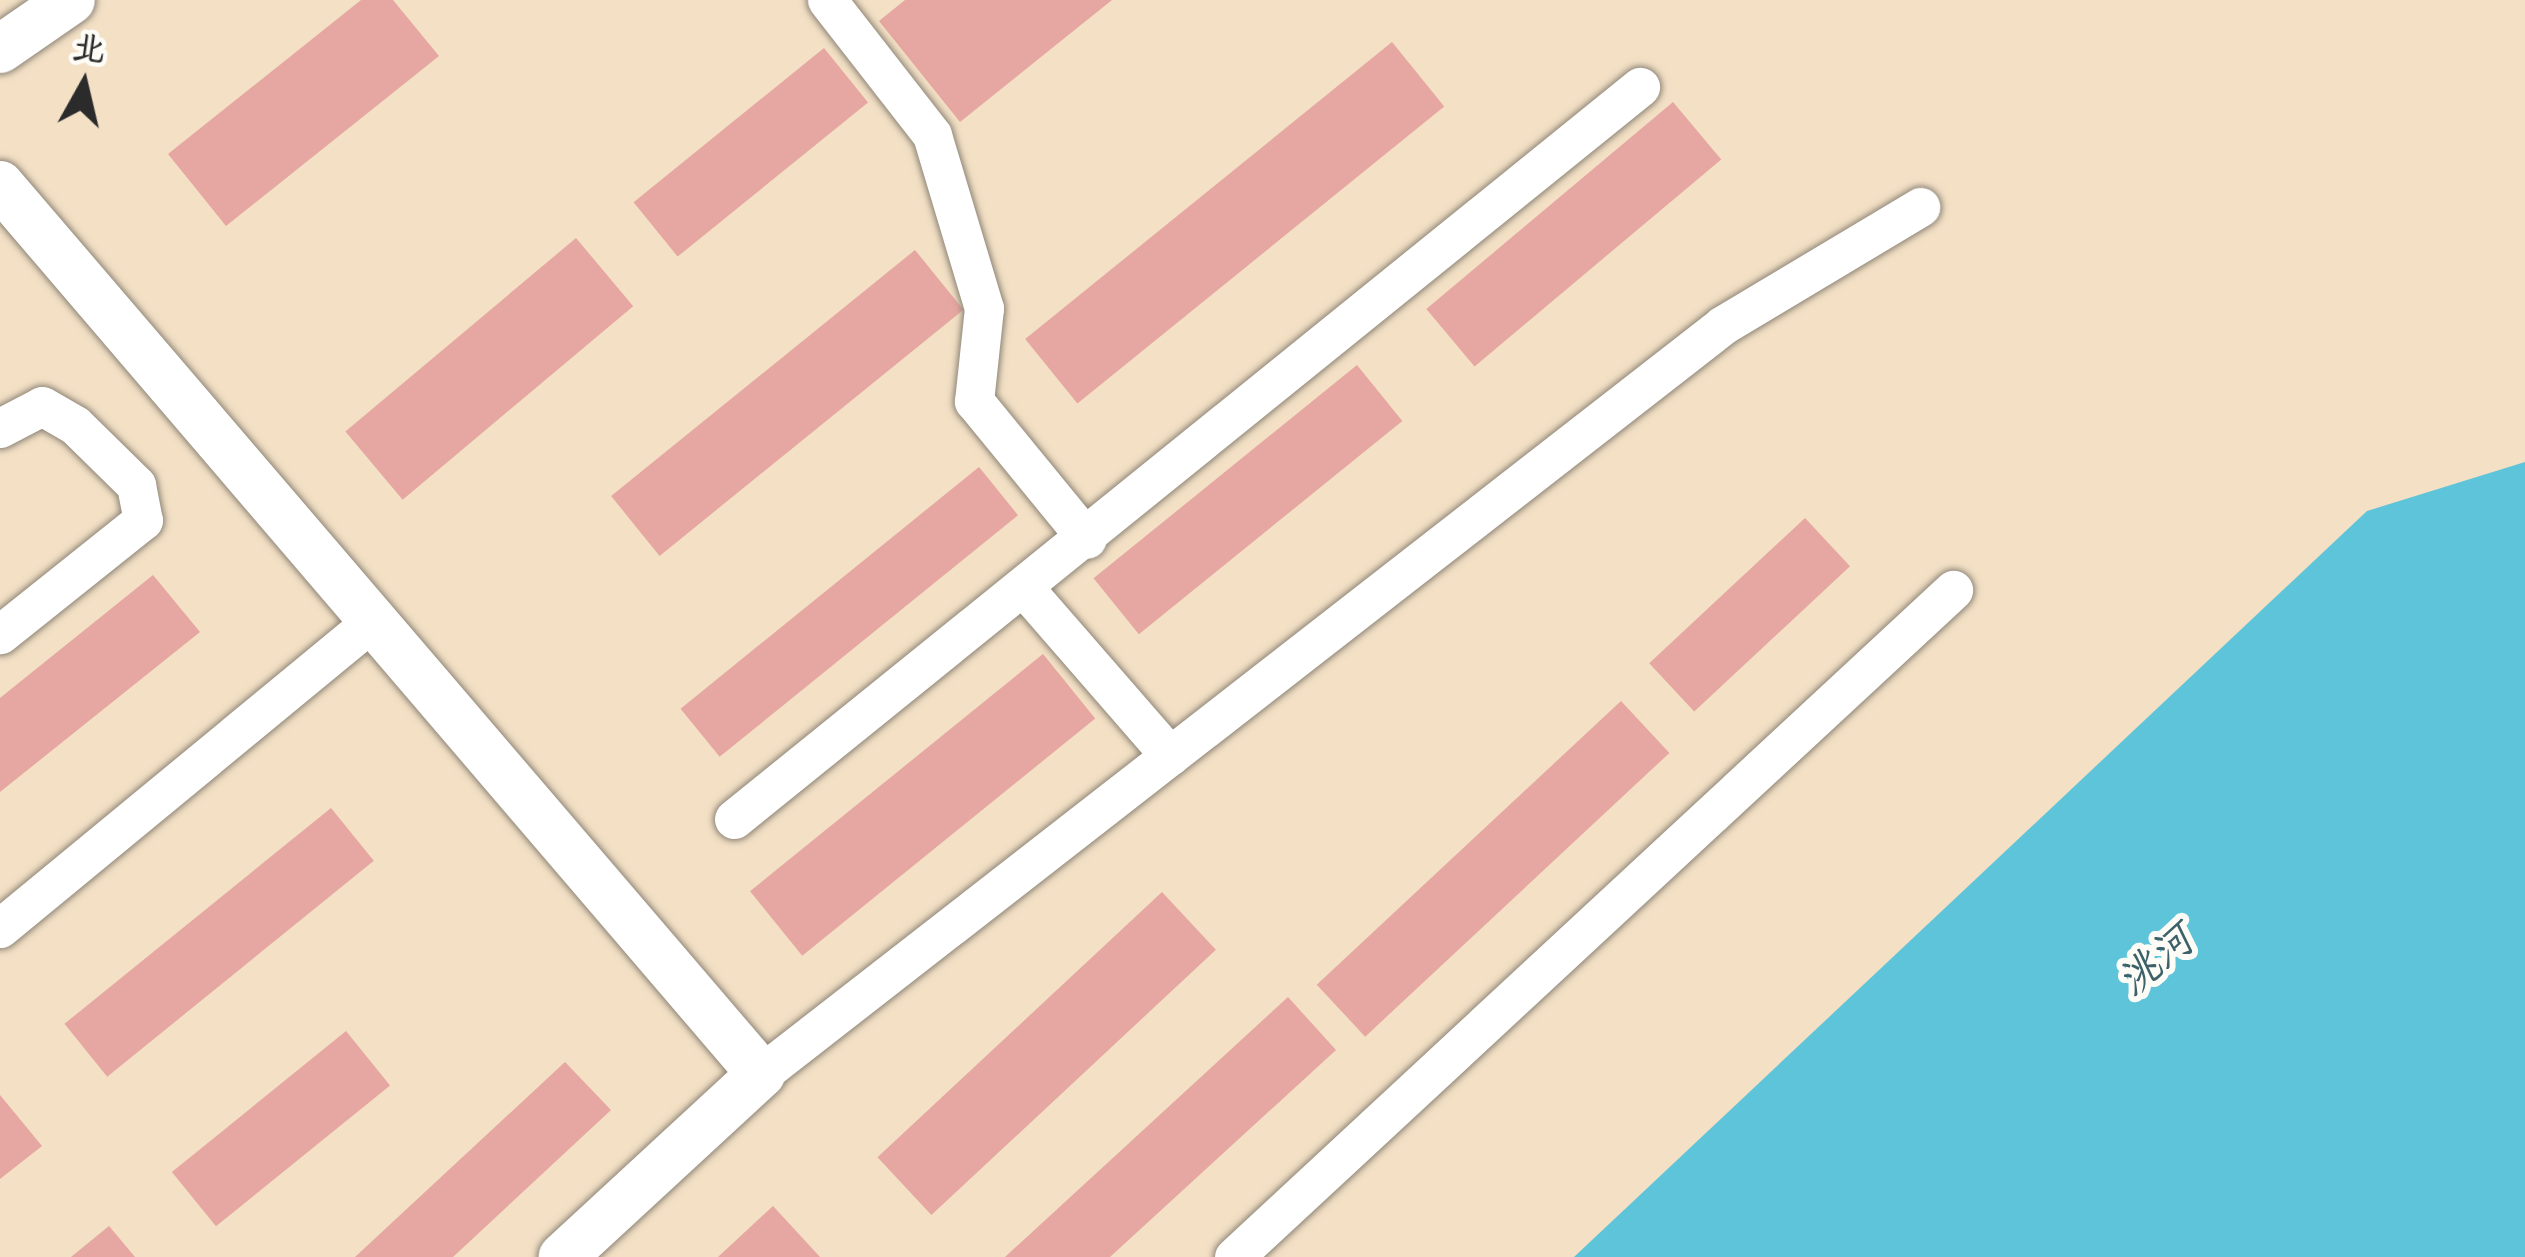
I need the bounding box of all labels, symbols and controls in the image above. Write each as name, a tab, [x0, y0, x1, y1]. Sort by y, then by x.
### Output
north arrow	[24, 24, 144, 144]
text: 北	[70, 27, 108, 69]
water label: 洮河	[2108, 915, 2204, 1007]

